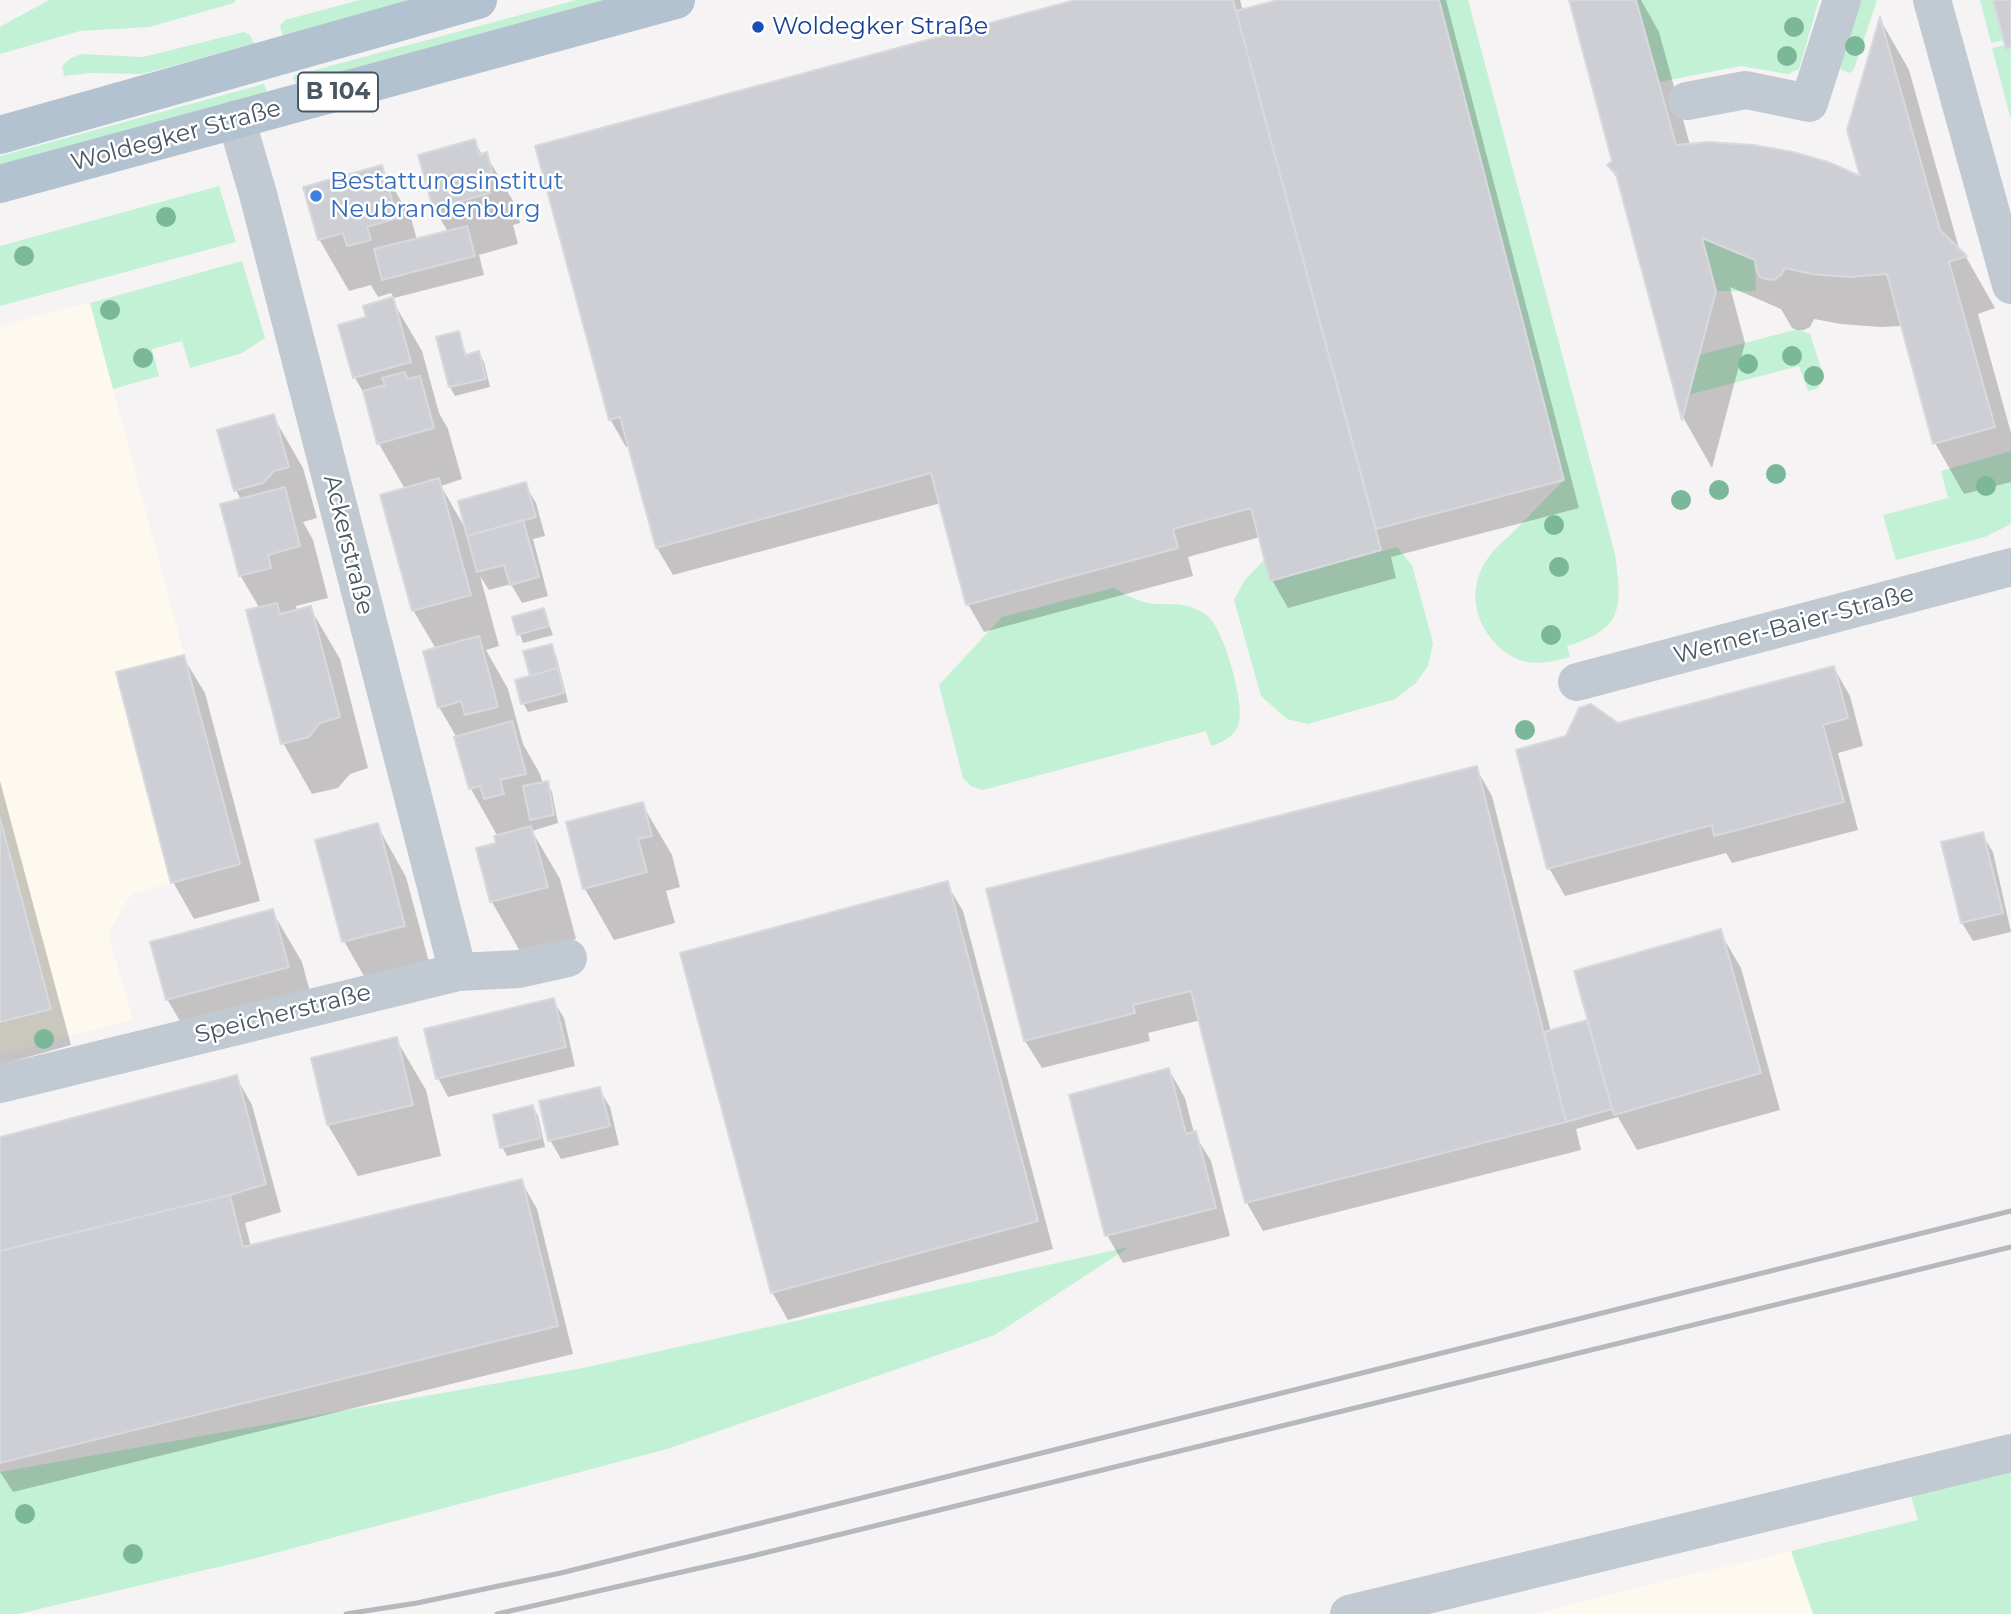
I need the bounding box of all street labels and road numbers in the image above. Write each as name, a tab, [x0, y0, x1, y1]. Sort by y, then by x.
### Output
road number: B 104	[298, 72, 378, 111]
street label: Woldegker Straße	[68, 94, 284, 178]
street label: Ackerstraße	[317, 472, 379, 618]
street label: Werner-Baier-Straße	[1671, 579, 1917, 671]
street label: Speicherstraße	[192, 978, 374, 1050]

